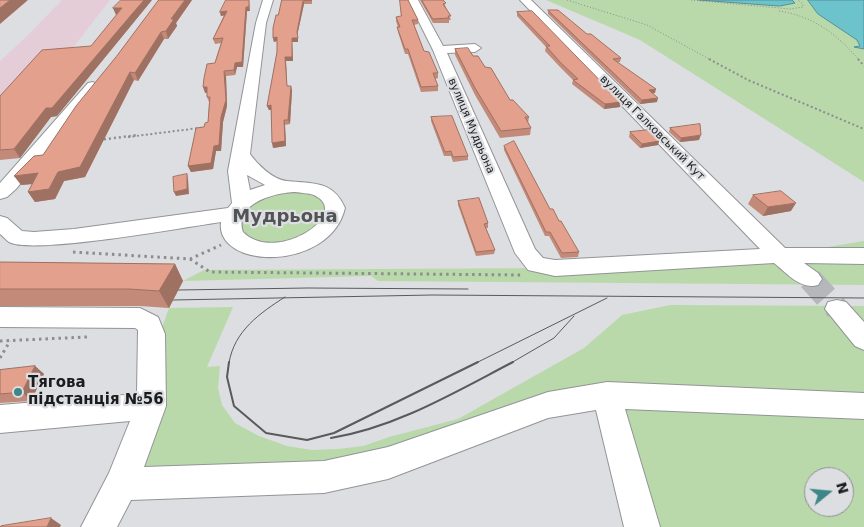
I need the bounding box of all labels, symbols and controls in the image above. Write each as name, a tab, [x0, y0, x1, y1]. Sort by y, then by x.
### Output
street label: вулиця Галковський Кут	[597, 73, 707, 183]
street label: вулиця Мудрьона	[445, 76, 497, 176]
district label: Мудрьона	[232, 206, 338, 228]
place label: Тягова підстанція №56	[28, 374, 164, 409]
marker: Тягова підстанція №56	[12, 386, 24, 398]
north arrow	[804, 467, 854, 517]
text: N	[833, 480, 852, 496]

